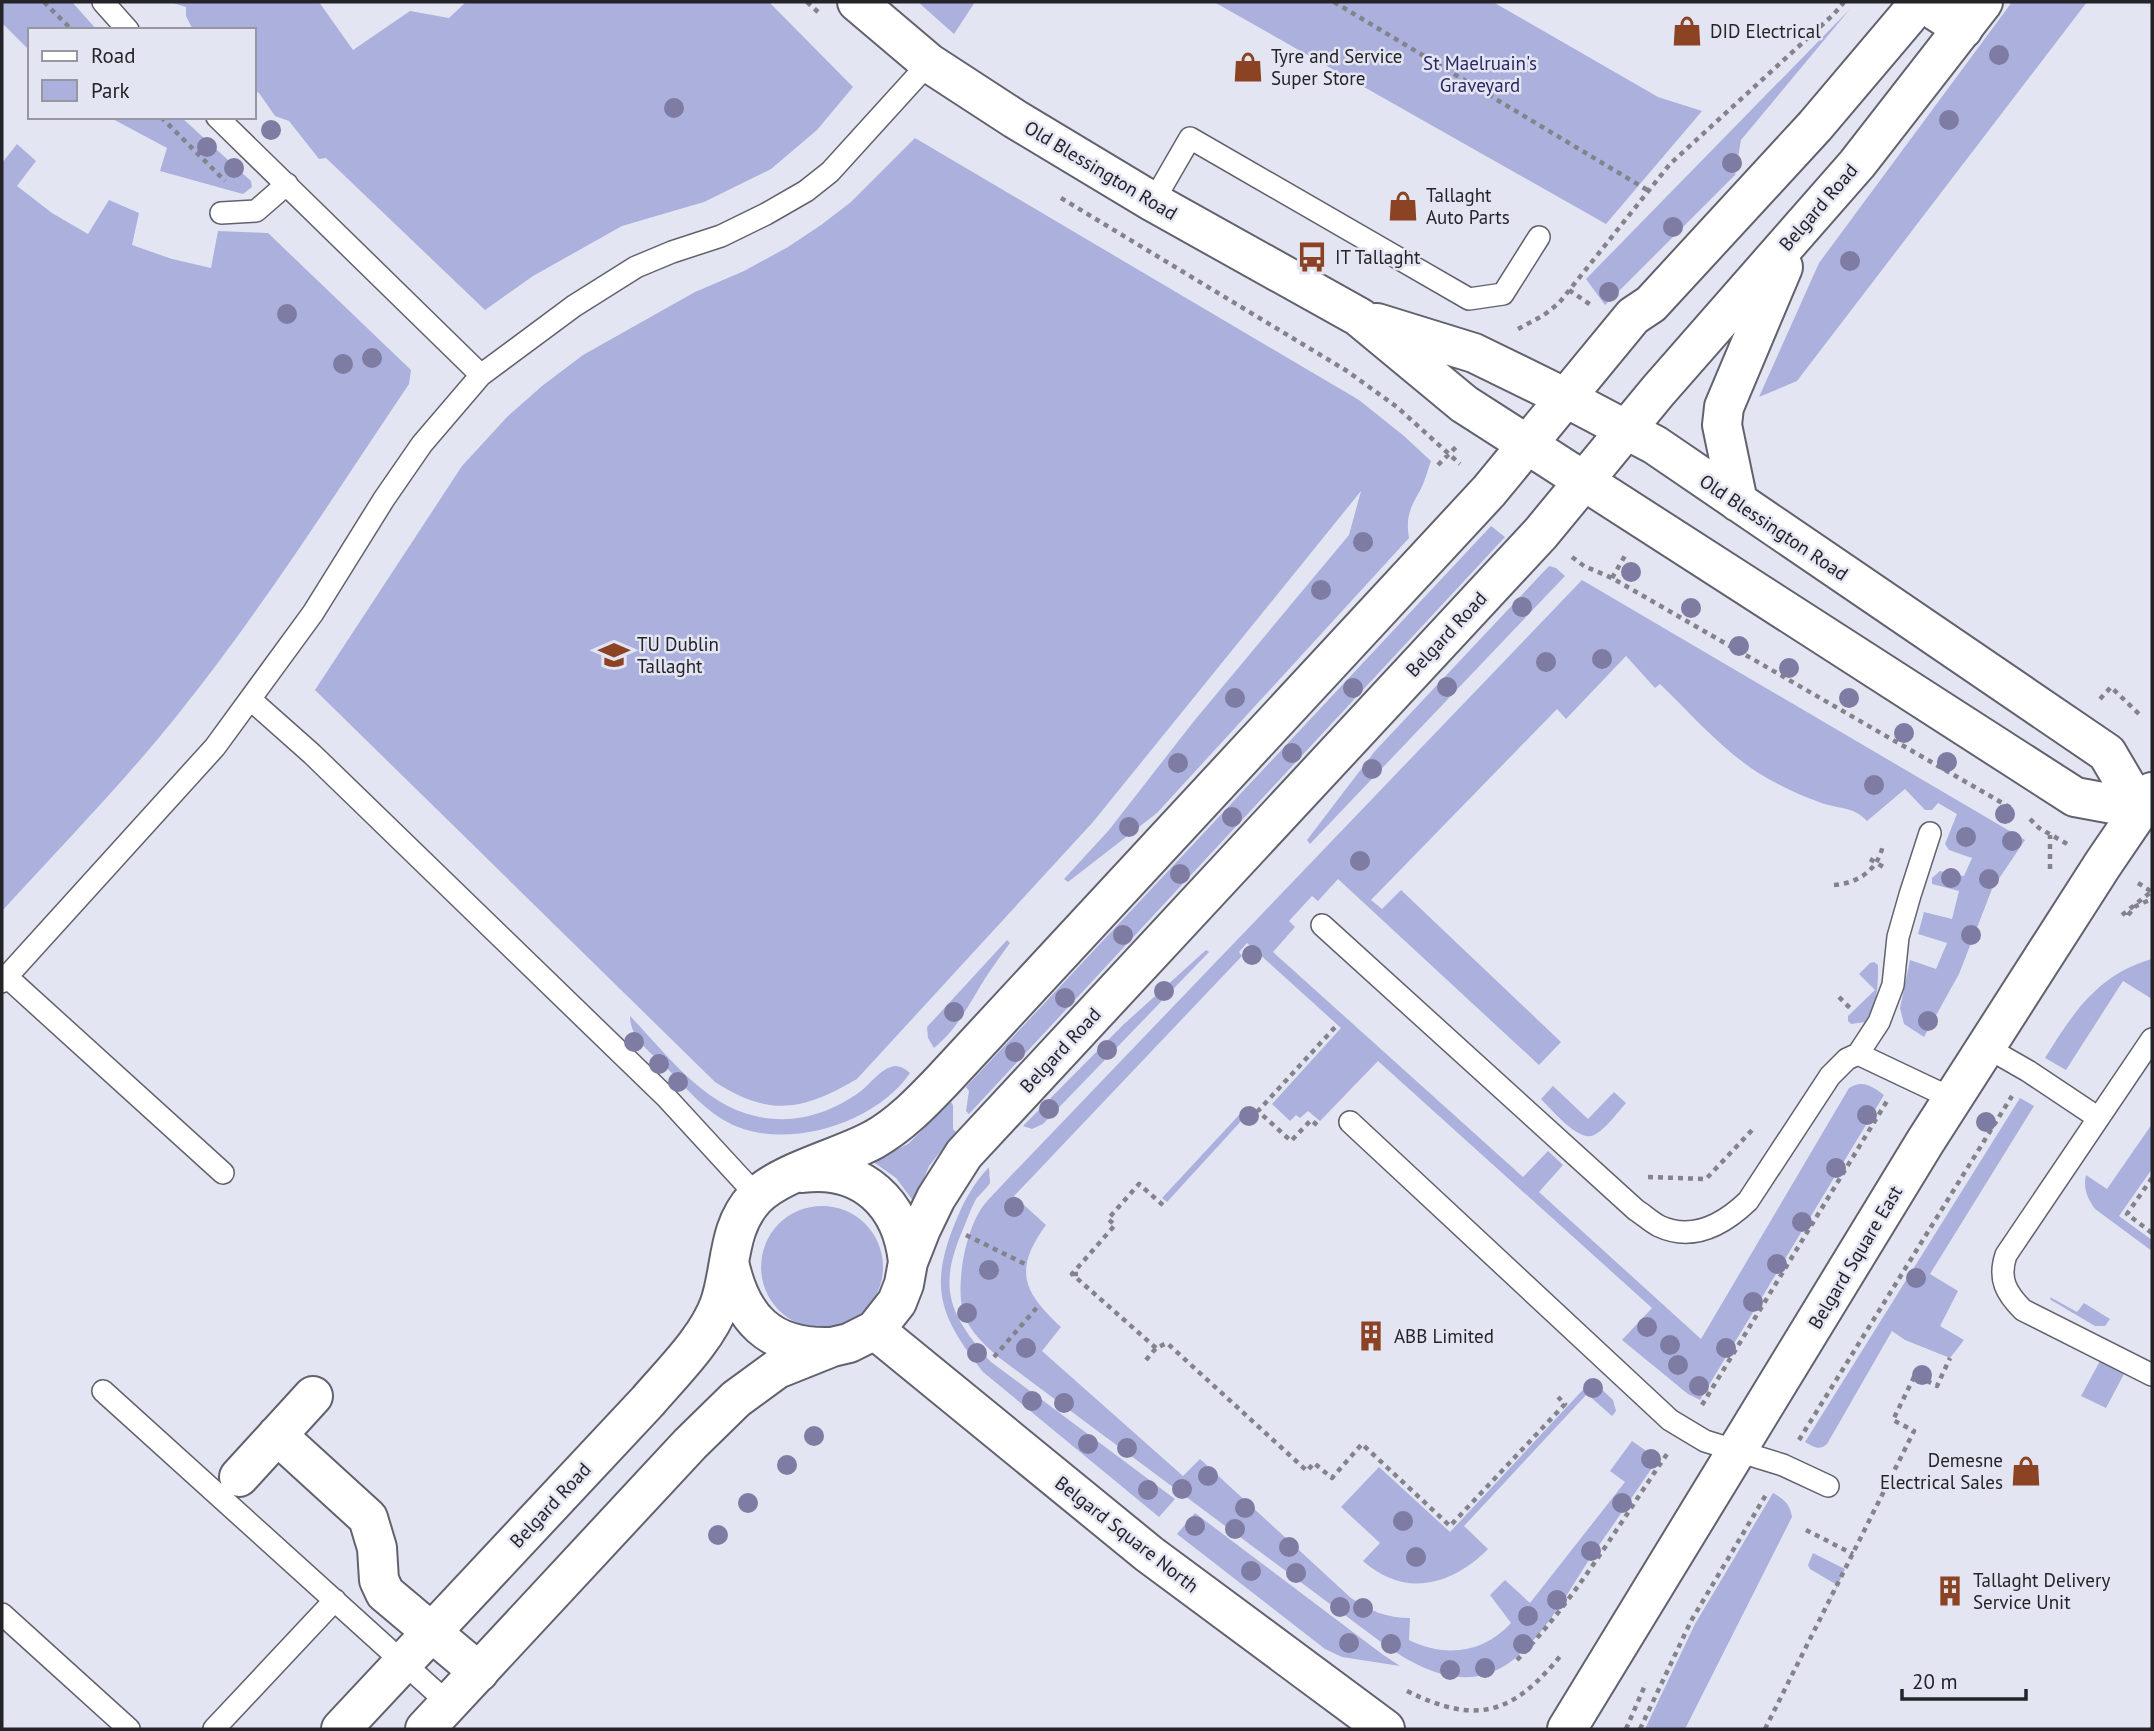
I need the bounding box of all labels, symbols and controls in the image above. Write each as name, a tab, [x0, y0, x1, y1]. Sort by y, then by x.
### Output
shop icon: DID Electrical	[1670, 14, 1704, 48]
place label: DID Electrical	[1710, 19, 1821, 43]
legend	[28, 28, 256, 119]
text: Road	[91, 42, 135, 69]
place label: Tyre and Service Super Store	[1271, 44, 1403, 90]
shop icon: Tyre and Service Super Store	[1231, 50, 1265, 84]
park label: St Maelruain's Graveyard	[1423, 51, 1537, 97]
text: Park	[91, 77, 130, 104]
street label: Old Blessington Road	[1020, 115, 1182, 225]
street label: Belgard Road	[1774, 158, 1862, 256]
place label: Tallaght Auto Parts	[1426, 183, 1510, 229]
shop icon: Tallaght Auto Parts	[1386, 189, 1420, 223]
bus stop icon: IT Tallaght	[1295, 240, 1329, 274]
place label: IT Tallaght	[1335, 245, 1421, 269]
street label: Old Blessington Road	[1695, 468, 1853, 586]
street label: Belgard Road	[1400, 586, 1492, 682]
place label: TU Dublin Tallaght	[637, 632, 719, 678]
school or university icon: TU Dublin Tallaght	[597, 638, 631, 672]
street label: Belgard Road	[1014, 1002, 1106, 1098]
street label: Belgard Square East	[1803, 1181, 1908, 1333]
building icon: ABB Limited	[1354, 1319, 1388, 1353]
place label: ABB Limited	[1394, 1324, 1494, 1348]
place label: Demesne Electrical Sales	[1880, 1448, 2003, 1494]
shop icon: Demesne Electrical Sales	[2009, 1454, 2043, 1488]
street label: Belgard Road	[504, 1457, 596, 1553]
street label: Belgard Square North	[1050, 1470, 1204, 1598]
place label: Tallaght Delivery Service Unit	[1973, 1568, 2110, 1614]
building icon: Tallaght Delivery Service Unit	[1933, 1574, 1967, 1608]
scale bar	[1902, 1658, 2026, 1702]
text: 20 m	[1912, 1668, 1958, 1695]

